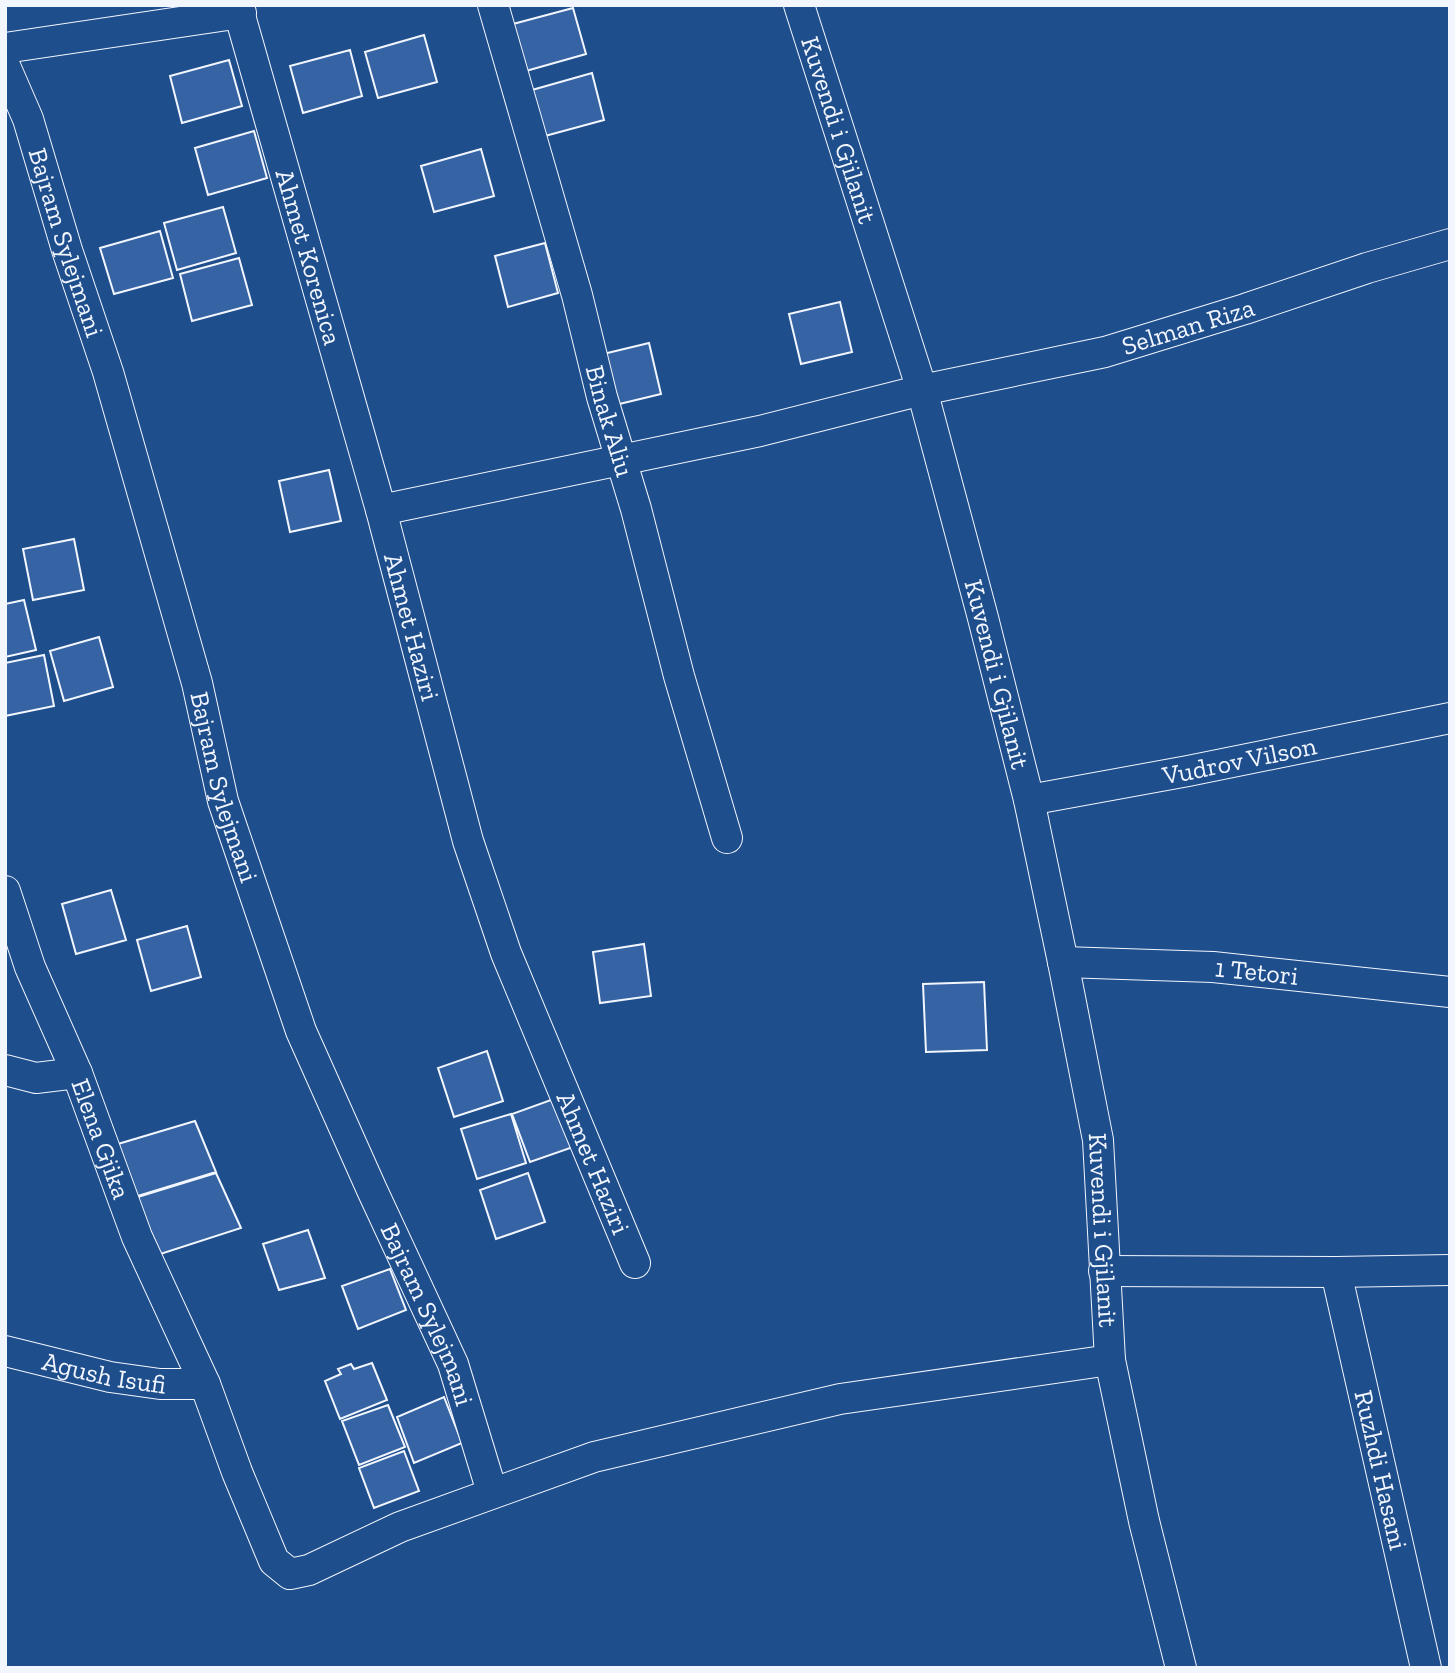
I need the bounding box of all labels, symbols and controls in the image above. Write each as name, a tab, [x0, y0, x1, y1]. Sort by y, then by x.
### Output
street label: Kuvendi i Gjilanit	[794, 32, 884, 228]
street label: Bajram Sylejmani	[22, 144, 111, 341]
street label: Ahmet Korenica	[269, 165, 349, 349]
street label: Selman Riza	[1118, 291, 1259, 362]
street label: Binak Aliu	[579, 362, 641, 481]
street label: Ahmet Haziri	[377, 550, 446, 704]
street label: Kuvendi i Gjilanit	[957, 576, 1037, 773]
street label: Bajram Sylejmani	[183, 689, 265, 886]
street label: Vudrov Vilson	[1159, 729, 1319, 792]
street label: 1 Tetori	[1214, 951, 1300, 992]
street label: Elena Gjika	[64, 1074, 138, 1204]
street label: Ahmet Haziri	[550, 1087, 637, 1239]
street label: Kuvendi i Gjilanit	[1082, 1132, 1124, 1328]
street label: Bajram Sylejmani	[374, 1218, 481, 1410]
street label: Agush Isufi	[39, 1345, 169, 1401]
street label: Ruzhdi Hasani	[1347, 1387, 1415, 1553]

